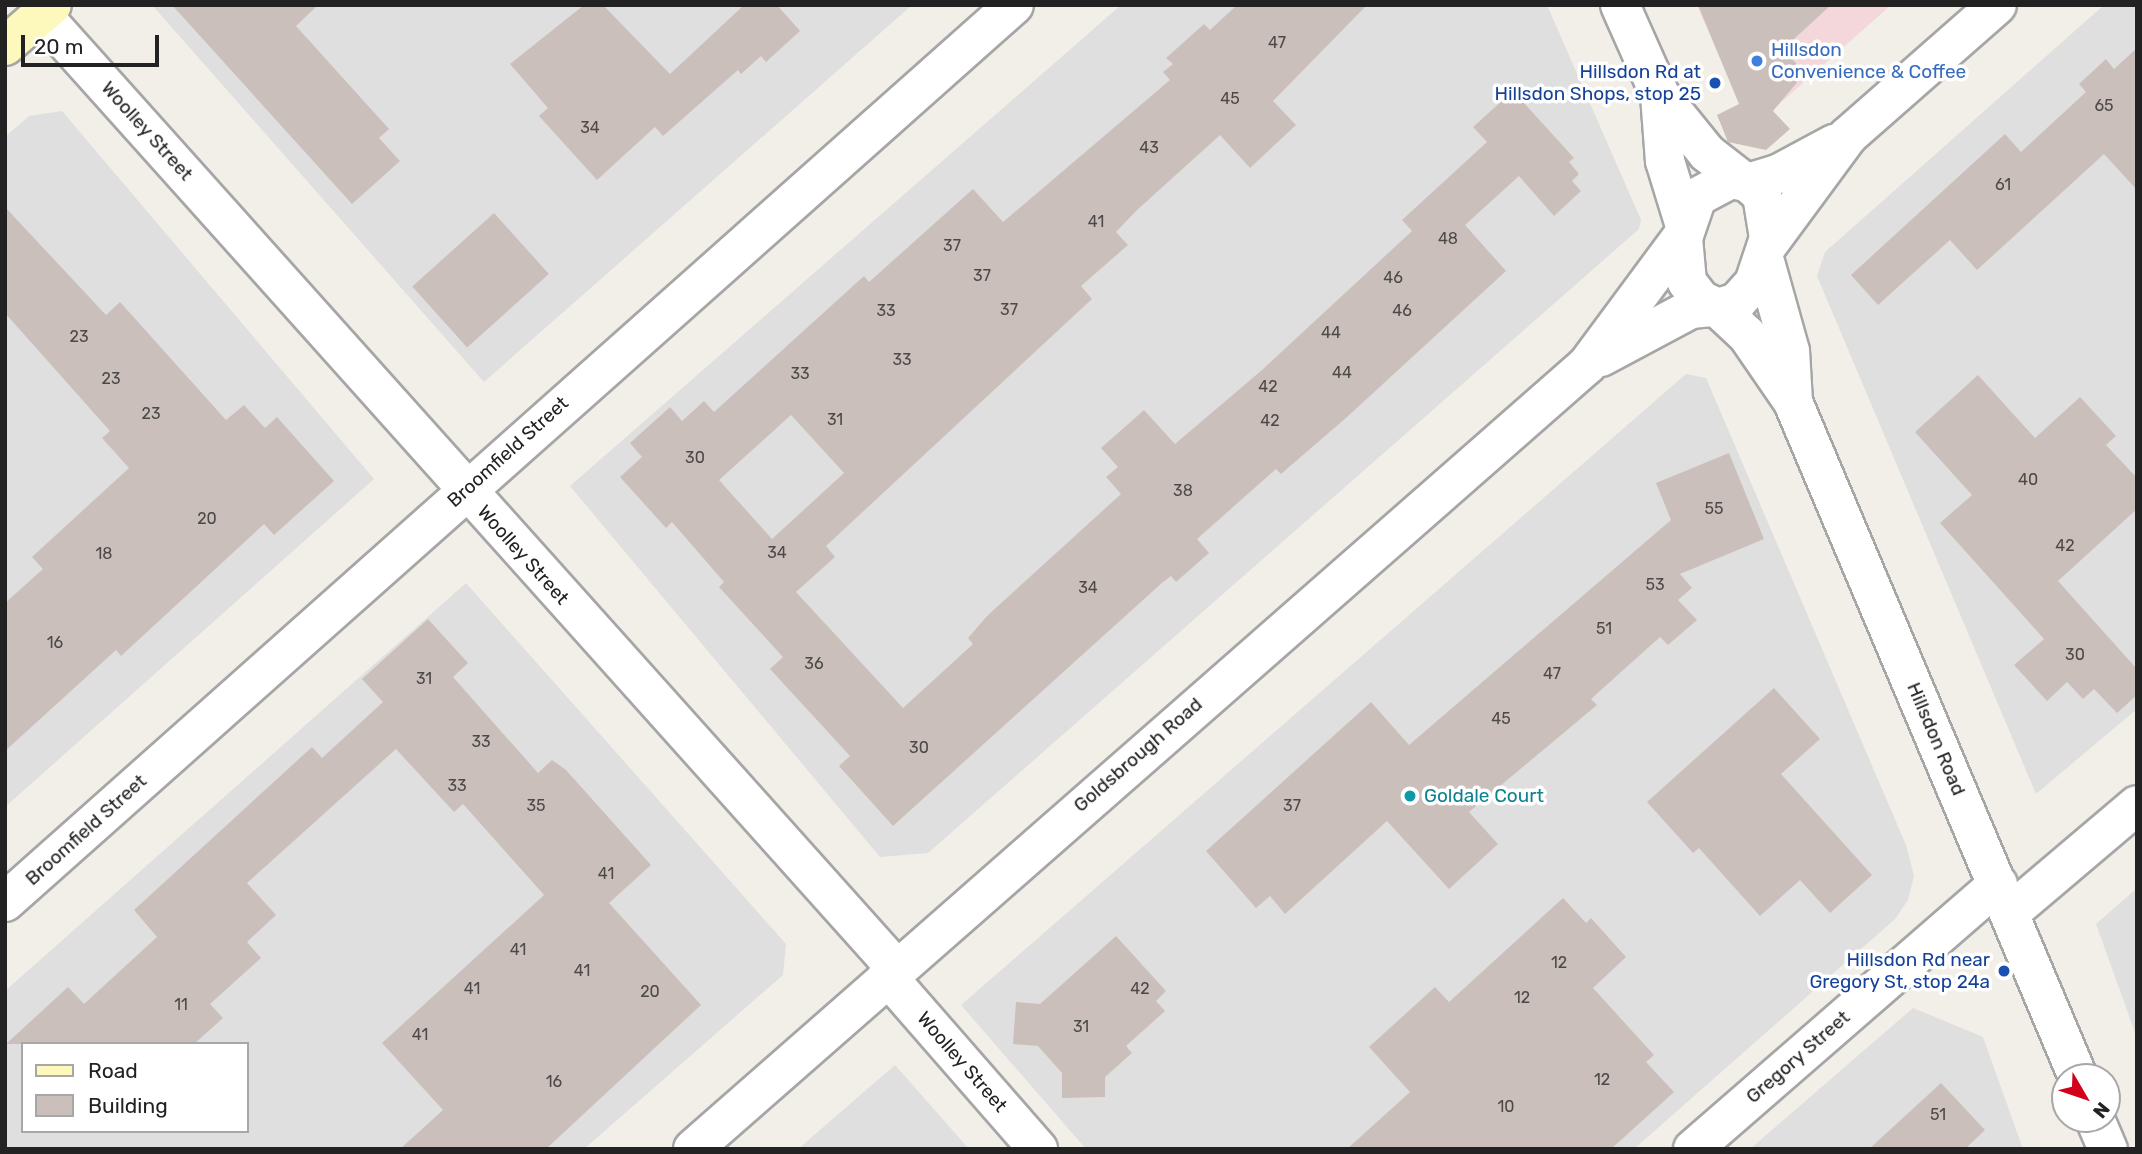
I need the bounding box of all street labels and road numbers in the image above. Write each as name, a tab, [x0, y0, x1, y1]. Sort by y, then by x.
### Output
street label: Woolley Street	[96, 76, 198, 186]
street label: Broomfield Street	[443, 392, 573, 512]
street label: Woolley Street	[472, 500, 574, 610]
street label: Hillsdon Road	[1902, 679, 1970, 799]
street label: Goldsbrough Road	[1069, 693, 1207, 817]
street label: Broomfield Street	[21, 770, 151, 890]
street label: Gregory Street	[1741, 1006, 1855, 1108]
street label: Woolley Street	[912, 1007, 1012, 1117]

